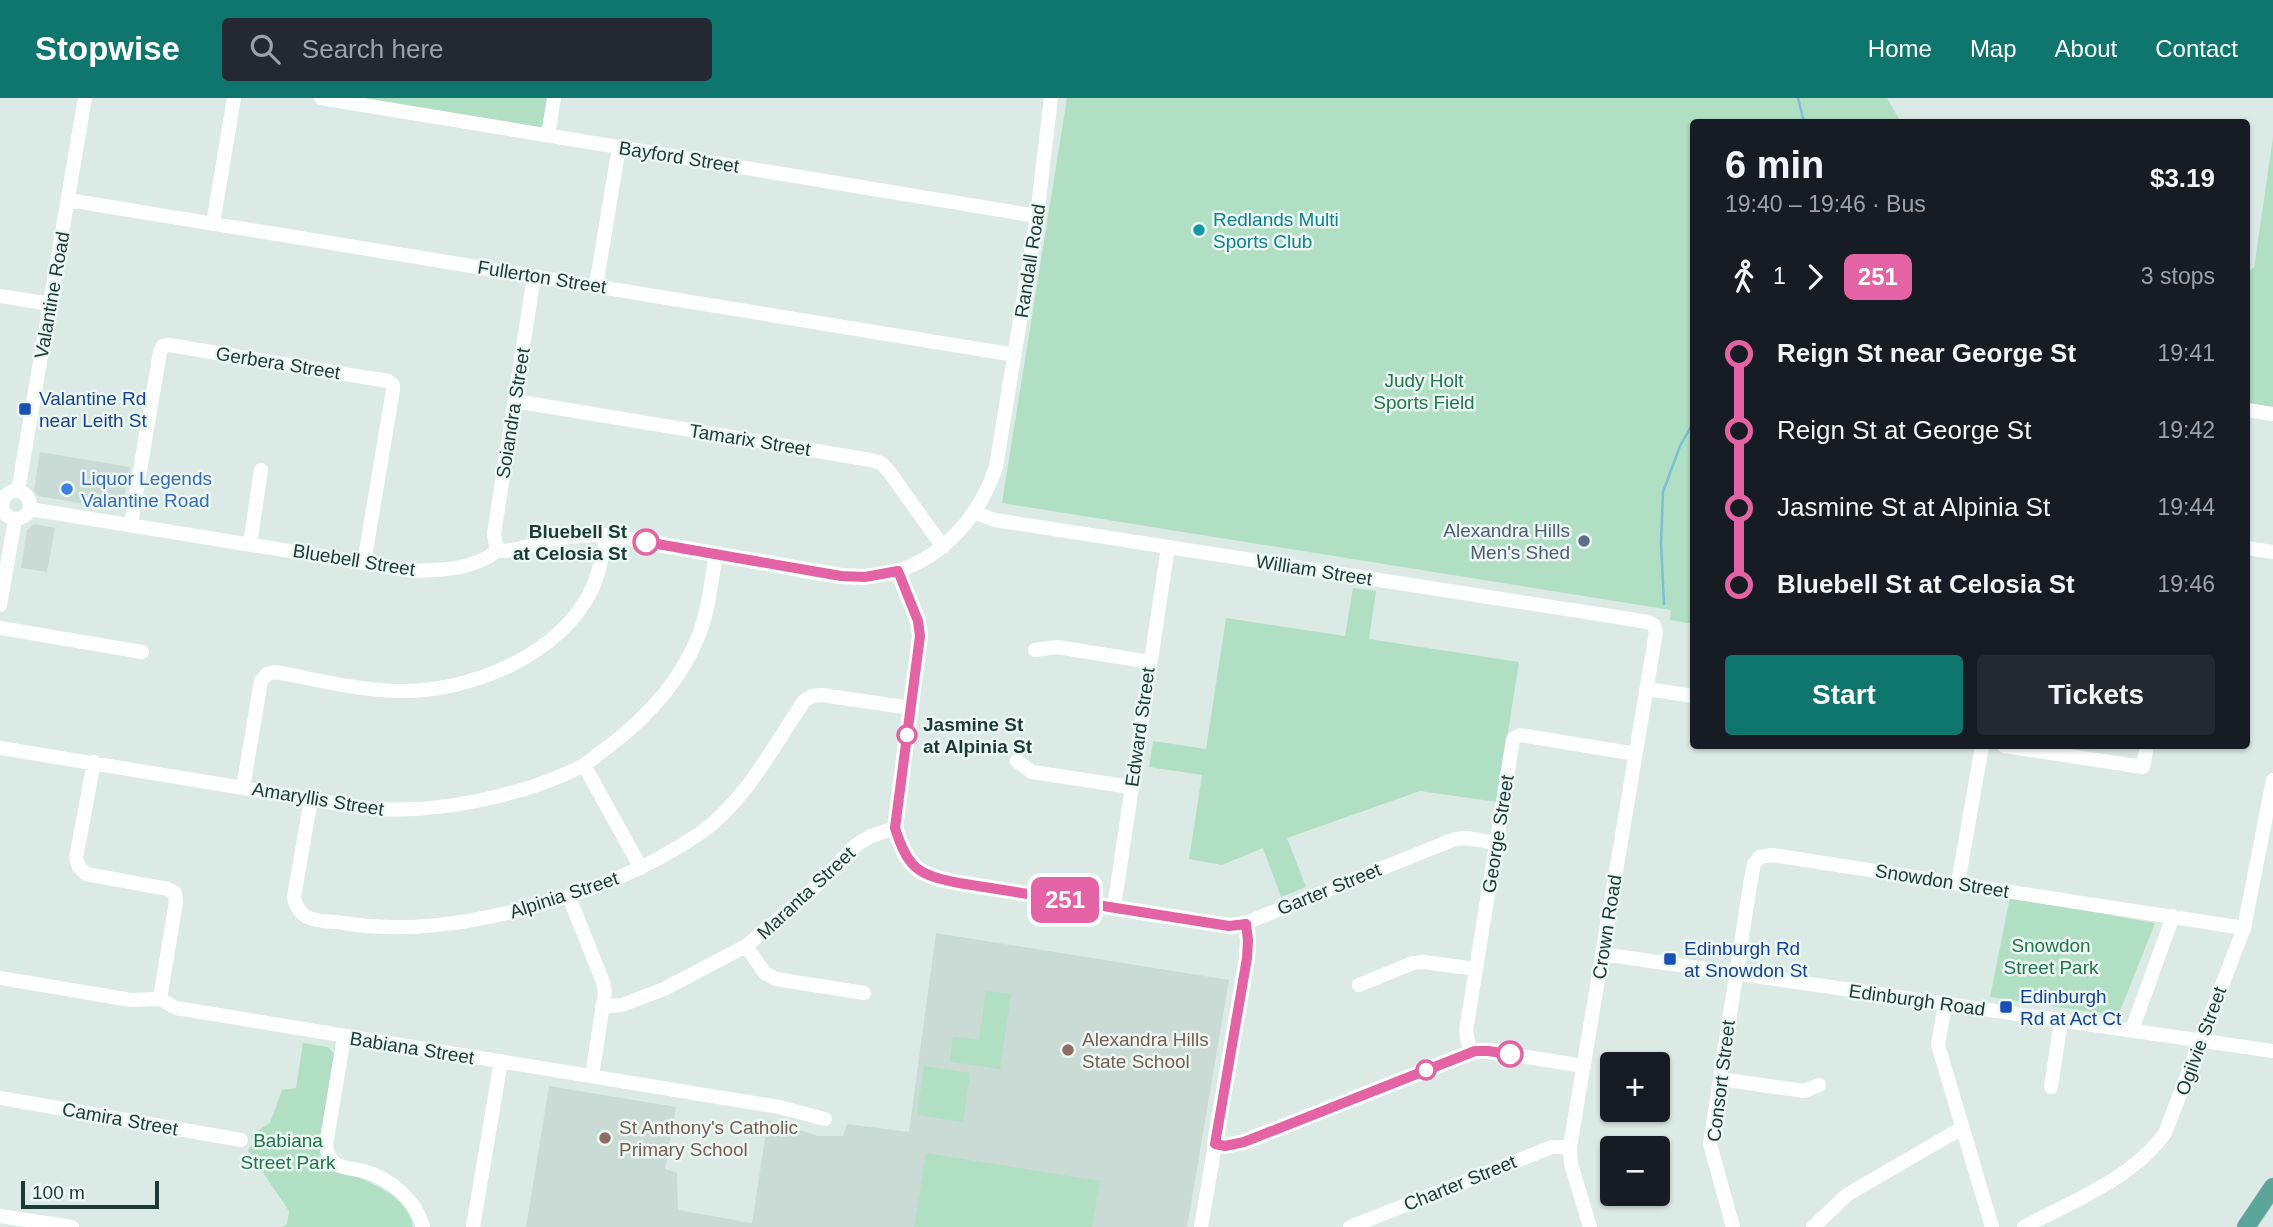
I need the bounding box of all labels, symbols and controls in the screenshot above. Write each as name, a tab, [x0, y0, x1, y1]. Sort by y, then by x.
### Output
search box	[222, 18, 712, 81]
text: Stopwise	[35, 30, 180, 67]
icon: search	[246, 30, 284, 68]
text: Search here	[302, 34, 444, 64]
text: Home	[1868, 35, 1932, 62]
text: Map	[1970, 35, 2017, 62]
text: About	[2055, 35, 2117, 62]
text: Contact	[2155, 35, 2238, 62]
street label: Bayford Street	[617, 137, 741, 177]
text: 6 min	[1725, 144, 1824, 186]
text: $3.19	[2150, 163, 2215, 193]
text: 19:40 – 19:46 · Bus	[1725, 191, 1926, 217]
street label: Randall Road	[1011, 202, 1049, 320]
place label: Redlands Multi Sports Club	[1213, 209, 1339, 252]
marker: Redlands Multi Sports Club	[1191, 222, 1207, 238]
street label: Valantine Road	[30, 230, 74, 360]
street label: Fullerton Street	[476, 256, 608, 298]
icon: walk	[1725, 258, 1763, 296]
icon: forward	[1796, 258, 1834, 296]
text: 1	[1773, 263, 1786, 289]
text: 251	[1858, 263, 1898, 290]
text: 3 stops	[2141, 263, 2215, 289]
text: Reign St near George St	[1777, 338, 2076, 368]
text: 19:41	[2157, 340, 2215, 366]
street label: Gerbera Street	[214, 343, 342, 383]
street label: Soiandra Street	[492, 345, 534, 480]
park label: Judy Holt Sports Field	[1373, 370, 1475, 413]
place label: Valantine Rd near Leith St	[39, 388, 147, 431]
marker: Valantine Rd near Leith St	[17, 401, 33, 417]
text: Reign St at George St	[1777, 415, 2031, 445]
text: 19:42	[2157, 417, 2215, 443]
street label: Tamarix Street	[688, 420, 813, 460]
place label: Liquor Legends Valantine Road	[81, 468, 212, 511]
marker: Liquor Legends Valantine Road	[59, 481, 75, 497]
text: Jasmine St at Alpinia St	[1777, 492, 2050, 522]
text: 19:44	[2157, 494, 2215, 520]
place label: Alexandra Hills Men's Shed	[1443, 520, 1570, 563]
place label: Bluebell St at Celosia St	[513, 521, 628, 564]
marker: Bluebell St at Celosia St	[633, 529, 659, 555]
marker: Alexandra Hills Men's Shed	[1576, 533, 1592, 549]
street label: Bluebell Street	[291, 540, 417, 580]
street label: William Street	[1254, 550, 1374, 590]
text: Bluebell St at Celosia St	[1777, 569, 2075, 599]
text: 19:46	[2157, 571, 2215, 597]
button: Start	[1725, 655, 1963, 735]
button: Tickets	[1977, 655, 2215, 735]
street label: Edward Street	[1121, 665, 1159, 788]
place label: Jasmine St at Alpinia St	[923, 714, 1033, 757]
marker: Jasmine St at Alpinia St	[897, 725, 917, 745]
street label: George Street	[1478, 773, 1518, 895]
street label: Amaryllis Street	[251, 778, 386, 820]
street label: Maranta Street	[753, 842, 860, 944]
street label: Garter Street	[1274, 858, 1385, 919]
street label: Snowdon Street	[1874, 860, 2011, 902]
street label: Alpinia Street	[507, 867, 622, 922]
street label: Crown Road	[1588, 873, 1626, 981]
line badge: 251	[1025, 877, 1105, 923]
text: 251	[1045, 886, 1085, 913]
park label: Snowdon Street Park	[2003, 935, 2099, 978]
place label: Edinburgh Rd at Snowdon St	[1684, 938, 1808, 981]
marker: Edinburgh Rd at Snowdon St	[1662, 951, 1678, 967]
street label: Edinburgh Road	[1848, 980, 1986, 1020]
street label: Ogilvie Street	[2172, 983, 2231, 1098]
place label: Edinburgh Rd at Act Ct	[2020, 986, 2122, 1029]
marker: Edinburgh Rd at Act Ct	[1998, 999, 2014, 1015]
street label: Consort Street	[1703, 1018, 1739, 1143]
street label: Babiana Street	[348, 1028, 476, 1068]
place label: Alexandra Hills State School	[1082, 1029, 1209, 1072]
unlabelled marker	[1497, 1041, 1523, 1067]
marker: Alexandra Hills State School	[1060, 1042, 1076, 1058]
map controls	[1600, 1052, 1670, 1206]
button: +	[1600, 1052, 1670, 1122]
unlabelled marker	[1416, 1060, 1436, 1080]
street label: Camira Street	[60, 1098, 180, 1140]
place label: St Anthony's Catholic Primary School	[619, 1117, 798, 1160]
park label: Babiana Street Park	[240, 1130, 336, 1173]
marker: St Anthony's Catholic Primary School	[597, 1130, 613, 1146]
button: −	[1600, 1136, 1670, 1206]
street label: Charter Street	[1401, 1151, 1520, 1215]
scale bar	[21, 1178, 159, 1210]
text: 100 m	[32, 1182, 85, 1203]

